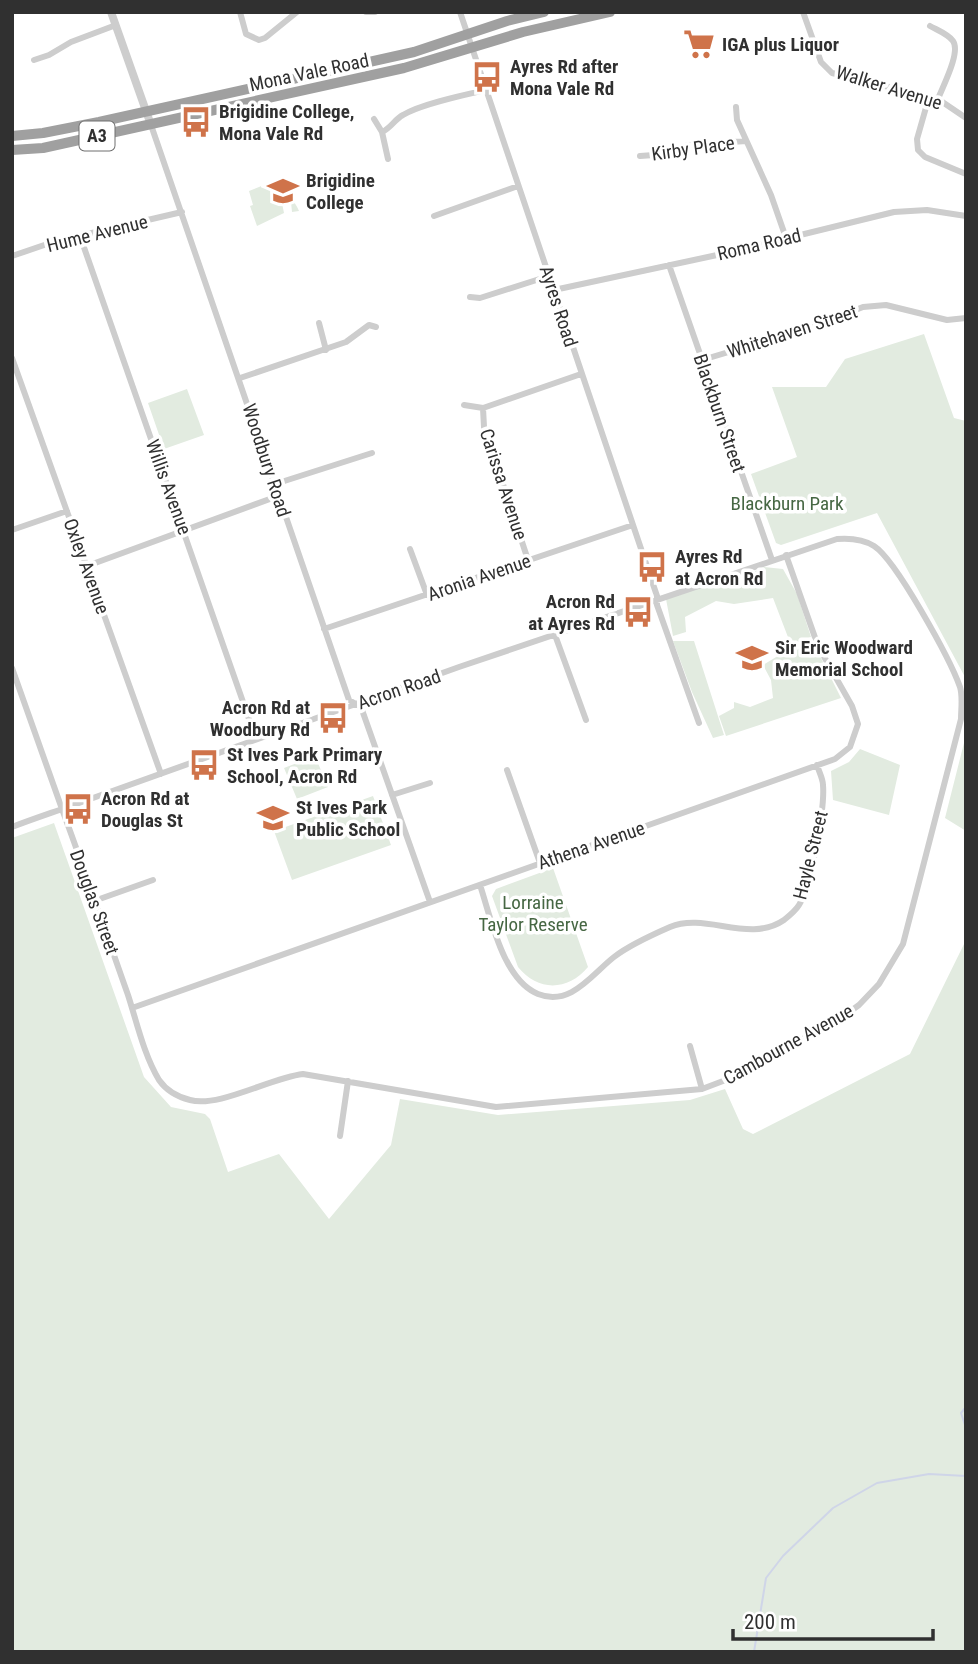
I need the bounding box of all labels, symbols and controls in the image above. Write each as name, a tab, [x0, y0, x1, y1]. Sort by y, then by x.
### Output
supermarket icon: IGA plus Liquor	[682, 27, 716, 61]
place label: IGA plus Liquor	[722, 33, 839, 56]
street label: Mona Vale Road	[247, 49, 371, 96]
place label: Ayres Rd after Mona Vale Rd	[510, 55, 618, 100]
bus stop icon: Ayres Rd after Mona Vale Rd	[470, 60, 504, 94]
street label: Walker Avenue	[833, 60, 945, 115]
place label: Brigidine College, Mona Vale Rd	[219, 100, 354, 145]
bus stop icon: Brigidine College, Mona Vale Rd	[179, 105, 213, 139]
road number: A3	[80, 121, 114, 150]
street label: Kirby Place	[650, 131, 736, 166]
place label: Brigidine College	[306, 169, 375, 214]
school or university icon: Brigidine College	[266, 174, 300, 208]
street label: Hume Avenue	[44, 210, 150, 257]
street label: Roma Road	[715, 224, 803, 265]
street label: Ayres Road	[535, 263, 582, 350]
street label: Whitehaven Street	[724, 300, 860, 363]
street label: Blackburn Street	[689, 351, 751, 475]
street label: Woodbury Road	[237, 401, 296, 520]
street label: Carissa Avenue	[475, 426, 532, 543]
street label: Willis Avenue	[141, 436, 196, 538]
park label: Blackburn Park	[731, 492, 844, 515]
street label: Oxley Avenue	[59, 515, 114, 617]
place label: Ayres Rd at Acron Rd	[675, 545, 763, 590]
street label: Aronia Avenue	[424, 549, 534, 606]
bus stop icon: Ayres Rd at Acron Rd	[635, 550, 669, 584]
place label: Acron Rd at Ayres Rd	[528, 590, 615, 635]
bus stop icon: Acron Rd at Ayres Rd	[621, 595, 655, 629]
place label: Sir Eric Woodward Memorial School	[775, 636, 913, 681]
school or university icon: Sir Eric Woodward Memorial School	[735, 641, 769, 675]
street label: Acron Road	[354, 665, 444, 714]
place label: Acron Rd at Woodbury Rd	[210, 696, 310, 741]
bus stop icon: Acron Rd at Woodbury Rd	[316, 701, 350, 735]
place label: St Ives Park Primary School, Acron Rd	[227, 743, 383, 788]
bus stop icon: St Ives Park Primary School, Acron Rd	[187, 748, 221, 782]
place label: Acron Rd at Douglas St	[101, 787, 189, 832]
bus stop icon: Acron Rd at Douglas St	[61, 792, 95, 826]
place label: St Ives Park Public School	[296, 796, 400, 841]
school or university icon: St Ives Park Public School	[256, 801, 290, 835]
street label: Hayle Street	[788, 808, 833, 902]
street label: Athena Avenue	[535, 816, 648, 875]
street label: Douglas Street	[65, 847, 124, 958]
park label: Lorraine Taylor Reserve	[478, 891, 588, 936]
street label: Cambourne Avenue	[719, 999, 857, 1090]
scale bar	[733, 1598, 932, 1642]
text: 200 m	[744, 1610, 796, 1634]

